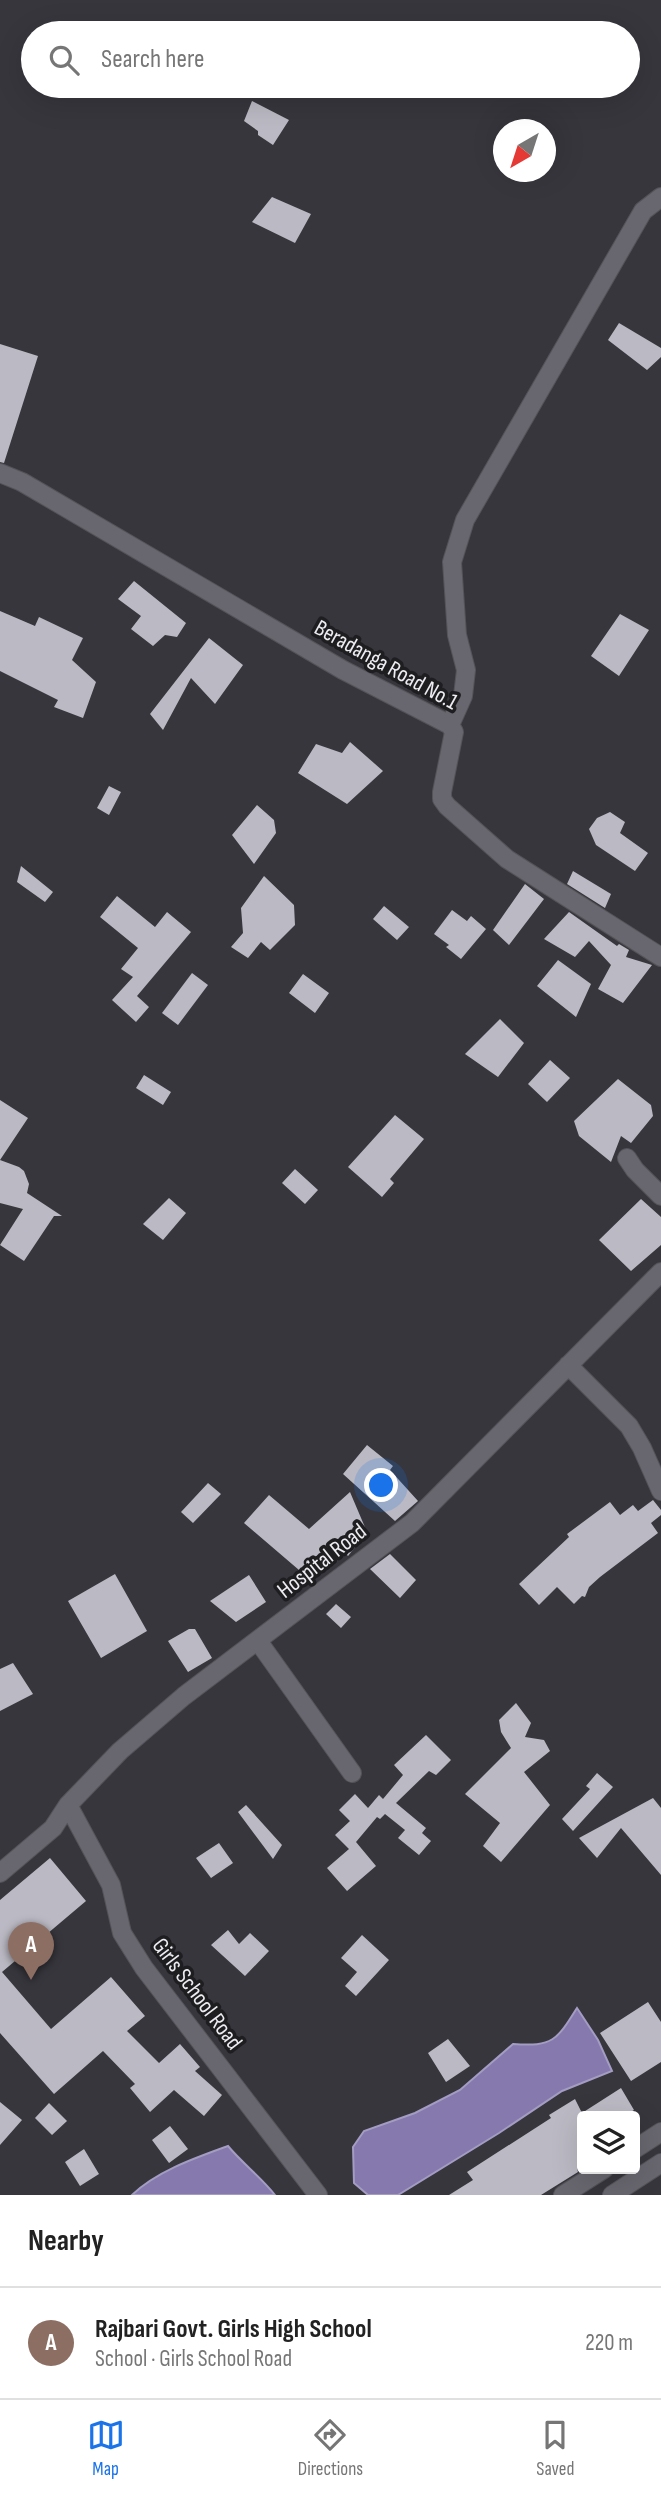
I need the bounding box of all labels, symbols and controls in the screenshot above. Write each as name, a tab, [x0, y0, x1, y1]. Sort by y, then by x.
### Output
search box	[21, 21, 640, 98]
icon: search	[45, 41, 83, 79]
text: Search here	[101, 44, 204, 75]
north arrow	[493, 119, 556, 182]
street label: Beradanga Road No.1	[309, 614, 463, 716]
your location	[364, 1468, 398, 1502]
street label: Hospital Road	[272, 1518, 372, 1604]
pin: A	[8, 1922, 54, 1980]
street label: Girls School Road	[146, 1933, 248, 2055]
map controls	[577, 2111, 640, 2174]
button: layers	[577, 2111, 640, 2174]
text: Nearby	[28, 2223, 104, 2259]
text: Rajbari Govt. Girls High School	[95, 2314, 372, 2345]
text: A	[46, 2329, 56, 2357]
text: 220 m	[585, 2329, 633, 2357]
text: School · Girls School Road	[95, 2345, 292, 2373]
tab: Map	[87, 2416, 125, 2481]
tab: Directions	[298, 2416, 363, 2481]
tab: Saved	[536, 2416, 574, 2481]

